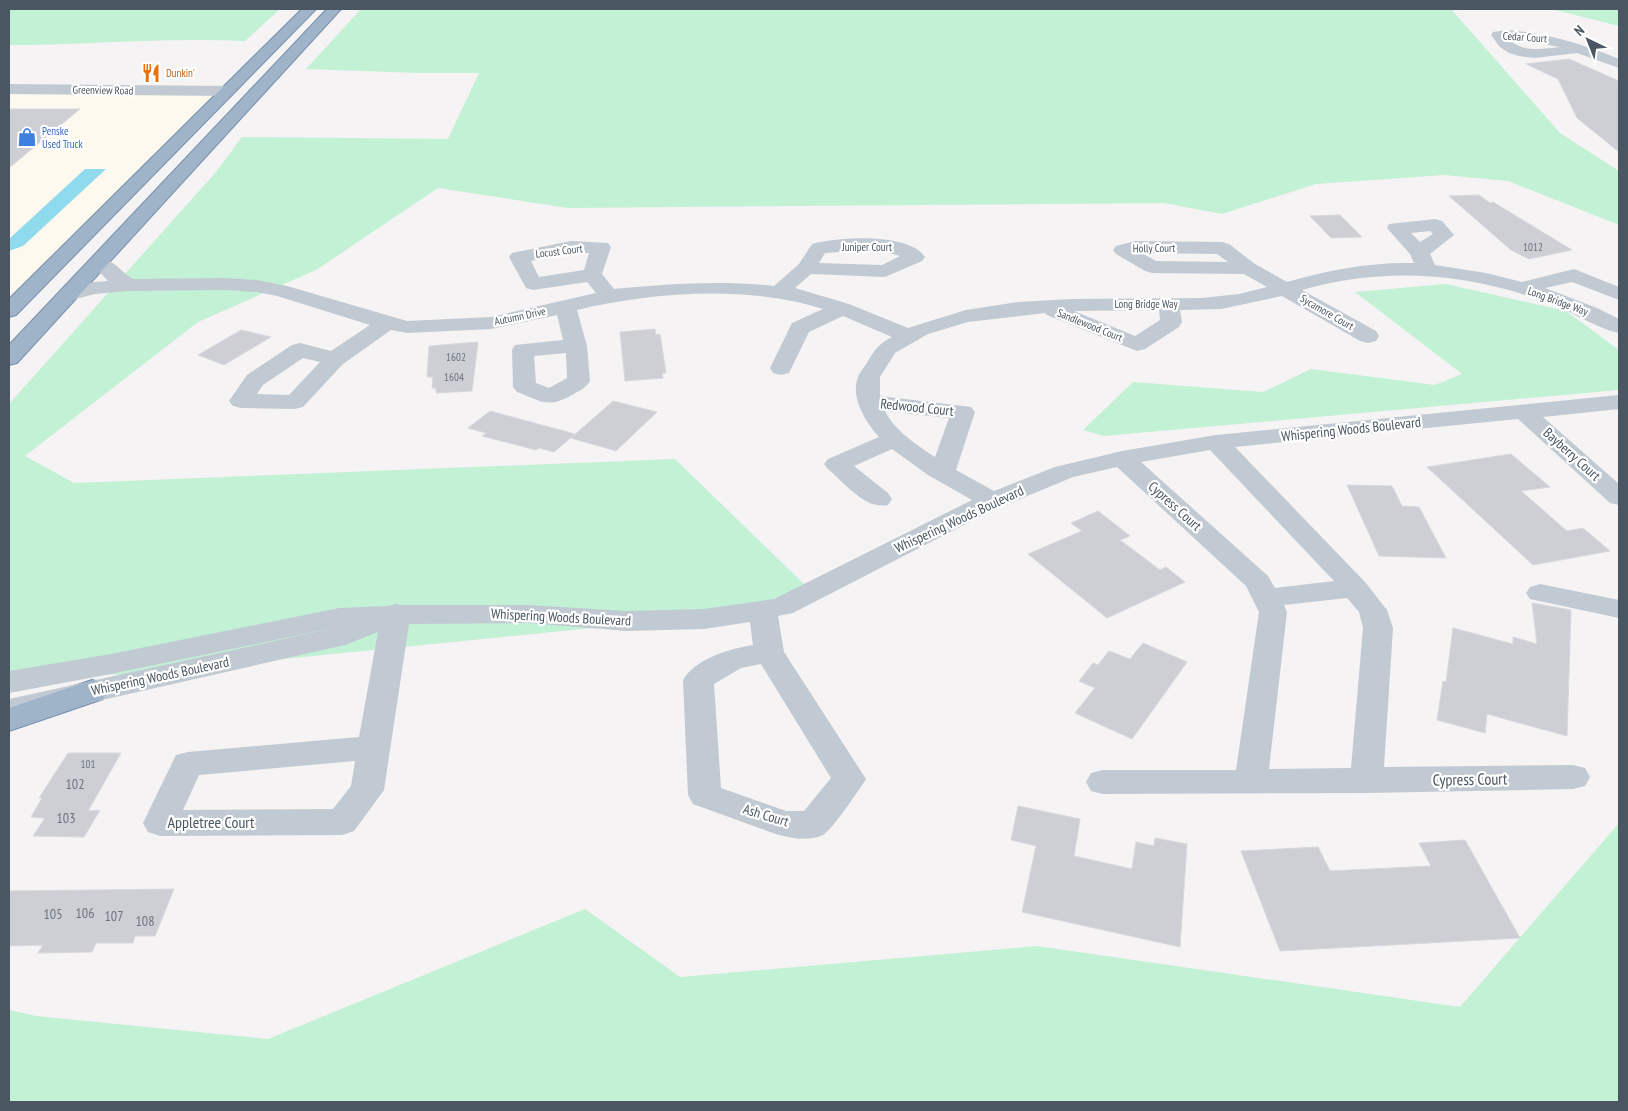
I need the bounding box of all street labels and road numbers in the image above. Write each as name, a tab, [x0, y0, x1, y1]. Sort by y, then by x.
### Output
street label: Cedar Court	[1502, 28, 1548, 46]
street label: Greenview Road	[73, 82, 134, 98]
street label: Juniper Court	[841, 240, 892, 254]
street label: Locust Court	[535, 241, 583, 261]
street label: Holly Court	[1133, 241, 1175, 255]
street label: Long Bridge Way	[1526, 284, 1591, 319]
street label: Sycamore Court	[1298, 291, 1356, 333]
street label: Long Bridge Way	[1114, 297, 1178, 311]
street label: Autumn Drive	[493, 304, 547, 328]
street label: Sandlewood Court	[1055, 306, 1125, 344]
street label: Redwood Court	[880, 394, 955, 420]
street label: Whispering Woods Boulevard	[1280, 413, 1422, 445]
street label: Bayberry Court	[1540, 424, 1605, 485]
street label: Cypress Court	[1145, 477, 1205, 535]
street label: Whispering Woods Boulevard	[892, 481, 1026, 557]
street label: Whispering Woods Boulevard	[491, 604, 631, 630]
street label: Whispering Woods Boulevard	[90, 653, 230, 699]
street label: Cypress Court	[1432, 768, 1508, 790]
street label: Ash Court	[741, 800, 791, 830]
street label: Appletree Court	[168, 812, 255, 832]

